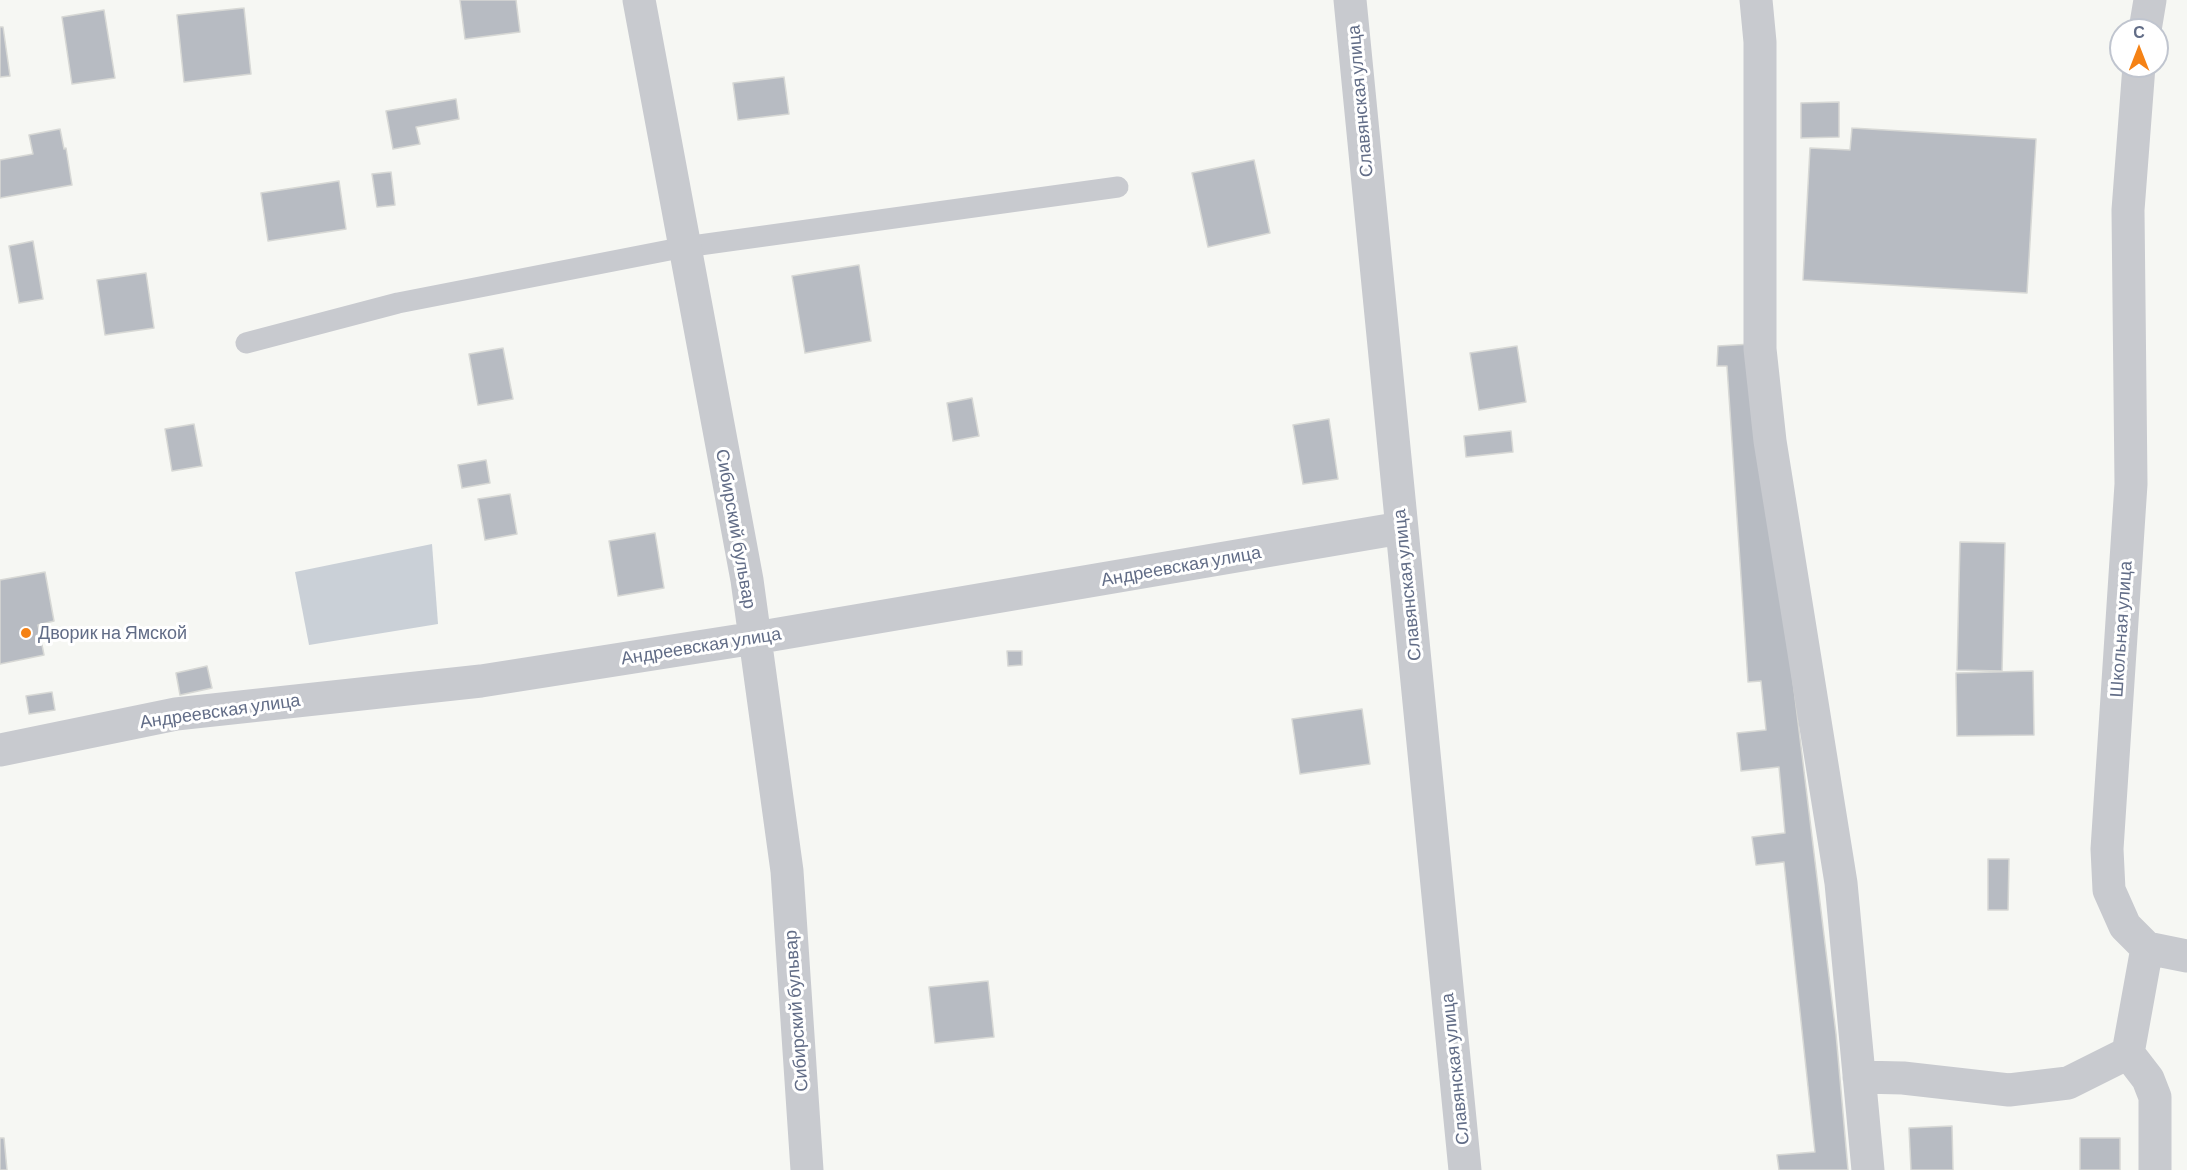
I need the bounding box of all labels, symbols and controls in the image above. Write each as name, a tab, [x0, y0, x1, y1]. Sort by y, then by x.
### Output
north arrow	[2109, 18, 2169, 78]
text: С	[2133, 22, 2145, 41]
street label: Славянская улица	[1343, 24, 1377, 178]
street label: Сибирский бульвар	[711, 447, 761, 611]
street label: Славянская улица	[1388, 508, 1426, 662]
street label: Андреевская улица	[1099, 541, 1263, 591]
street label: Школьная улица	[2105, 560, 2137, 698]
place label: Дворик на Ямской	[38, 622, 187, 644]
street label: Андреевская улица	[619, 623, 783, 669]
marker: Дворик на Ямской	[19, 626, 33, 640]
street label: Андреевская улица	[138, 689, 302, 733]
street label: Сибирский бульвар	[780, 930, 812, 1092]
street label: Славянская улица	[1436, 992, 1474, 1146]

